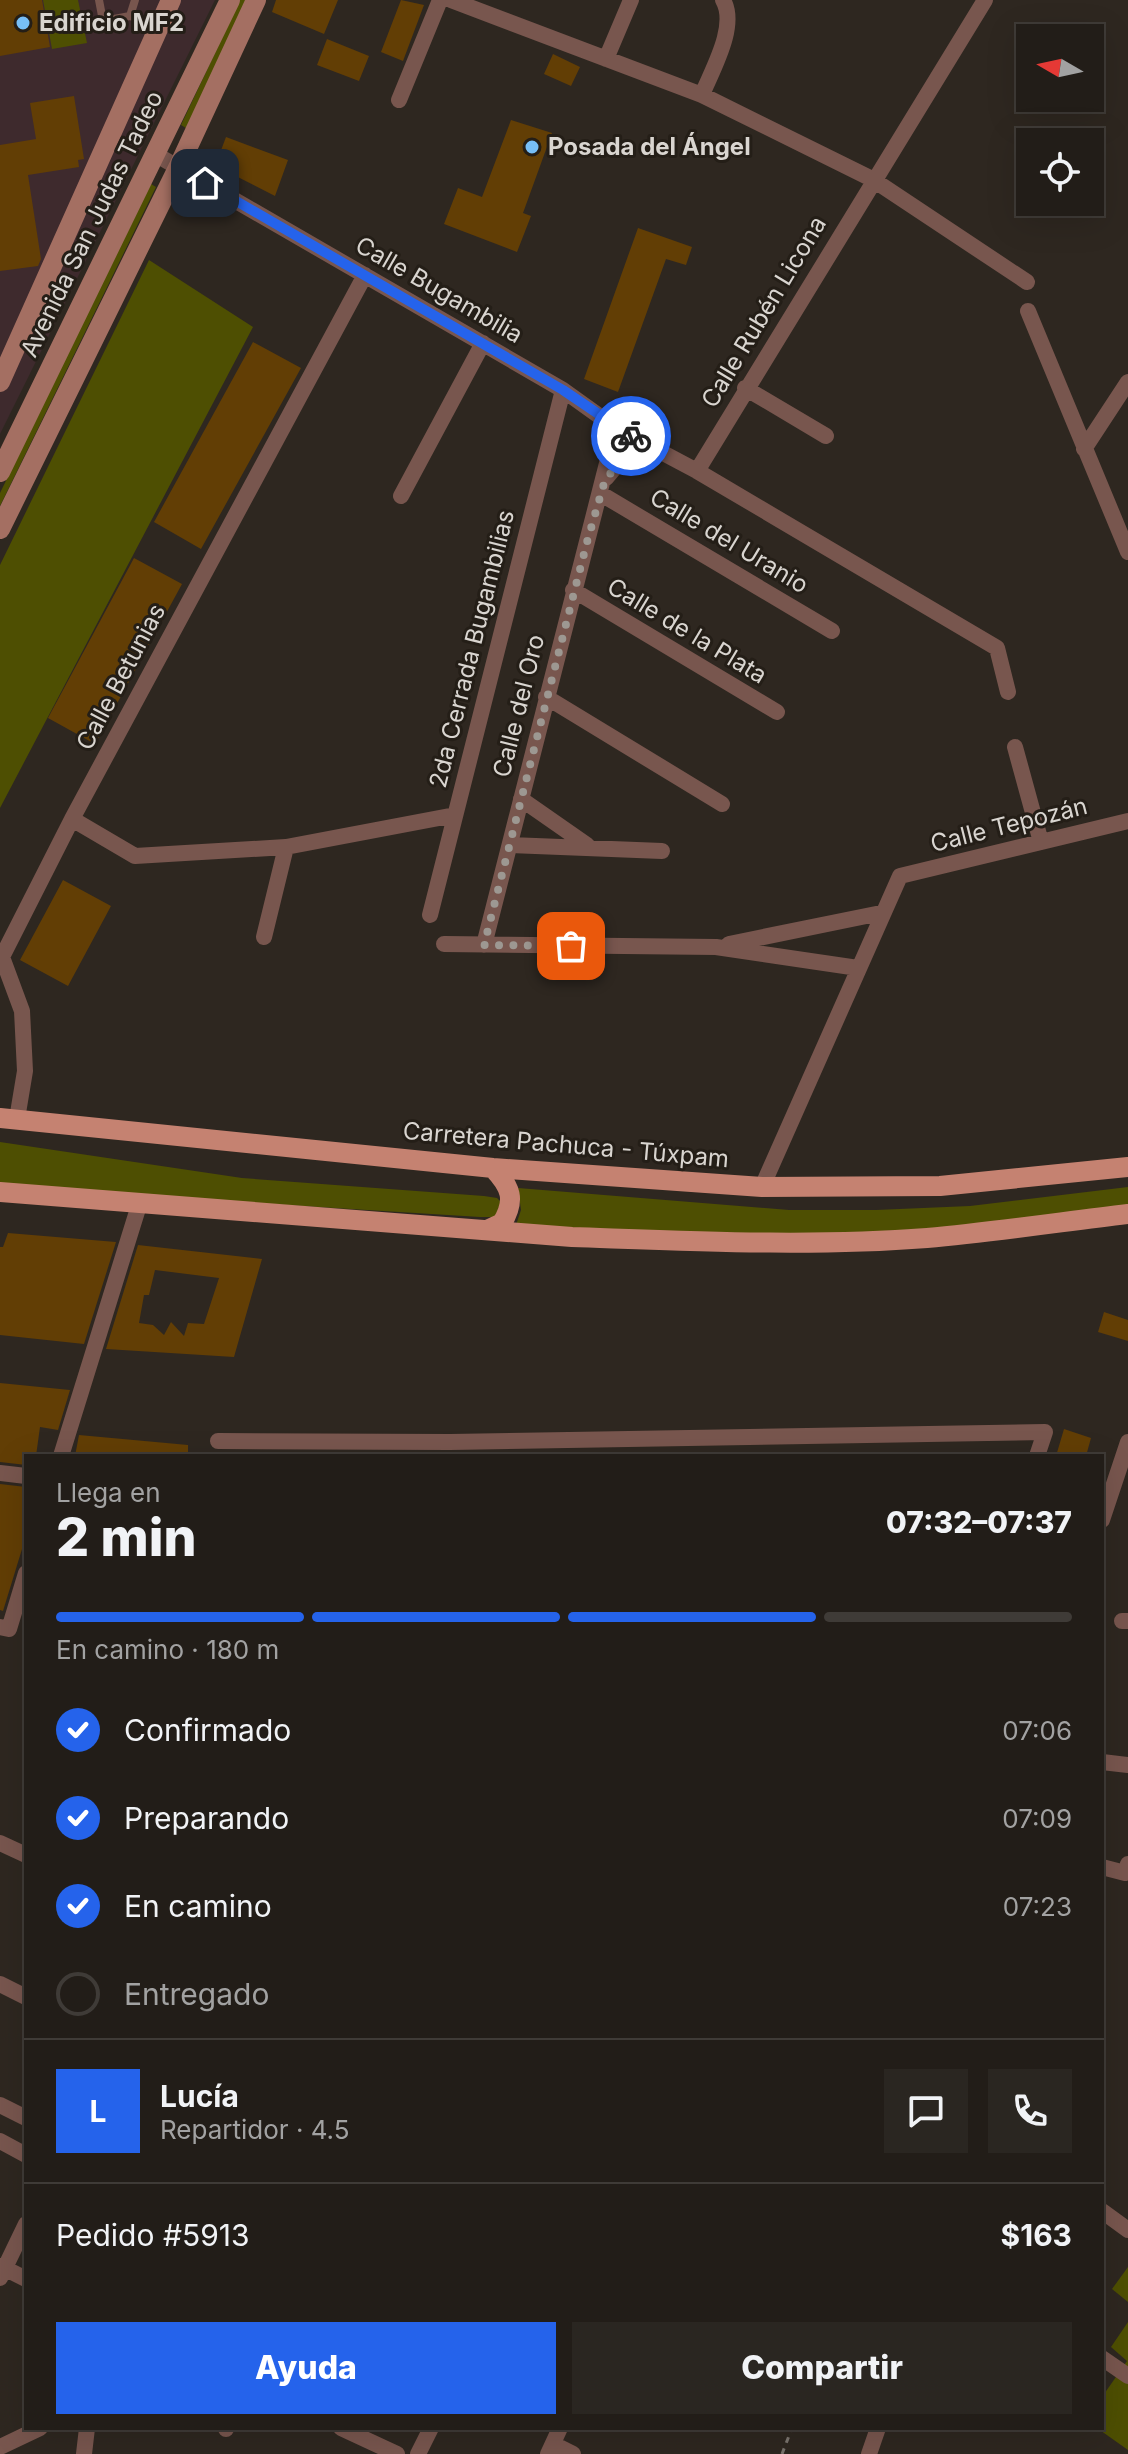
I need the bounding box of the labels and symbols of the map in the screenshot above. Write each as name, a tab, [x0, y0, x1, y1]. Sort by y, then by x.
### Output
place label: Edificio MF2	[39, 8, 184, 37]
marker: Edificio MF2	[14, 14, 32, 32]
north arrow	[1016, 24, 1104, 112]
street label: Avenida San Judas Tadeo	[14, 86, 169, 362]
place label: Posada del Ángel	[548, 132, 751, 161]
marker: Posada del Ángel	[523, 138, 541, 156]
pin	[171, 149, 239, 217]
street label: Calle Rubén Licona	[695, 211, 832, 413]
street label: Calle Bugambilia	[351, 230, 528, 349]
courier	[591, 396, 671, 476]
street label: Calle del Uranio	[645, 482, 814, 599]
street label: 2da Cerrada Bugambilias	[423, 507, 520, 791]
street label: Calle de la Plata	[602, 572, 772, 690]
street label: Calle Betunias	[70, 599, 171, 755]
street label: Calle del Oro	[487, 632, 550, 780]
street label: Calle Tepozán	[927, 791, 1090, 858]
pin	[537, 912, 605, 980]
street label: Carretera Pachuca - Túxpam	[402, 1116, 730, 1173]

